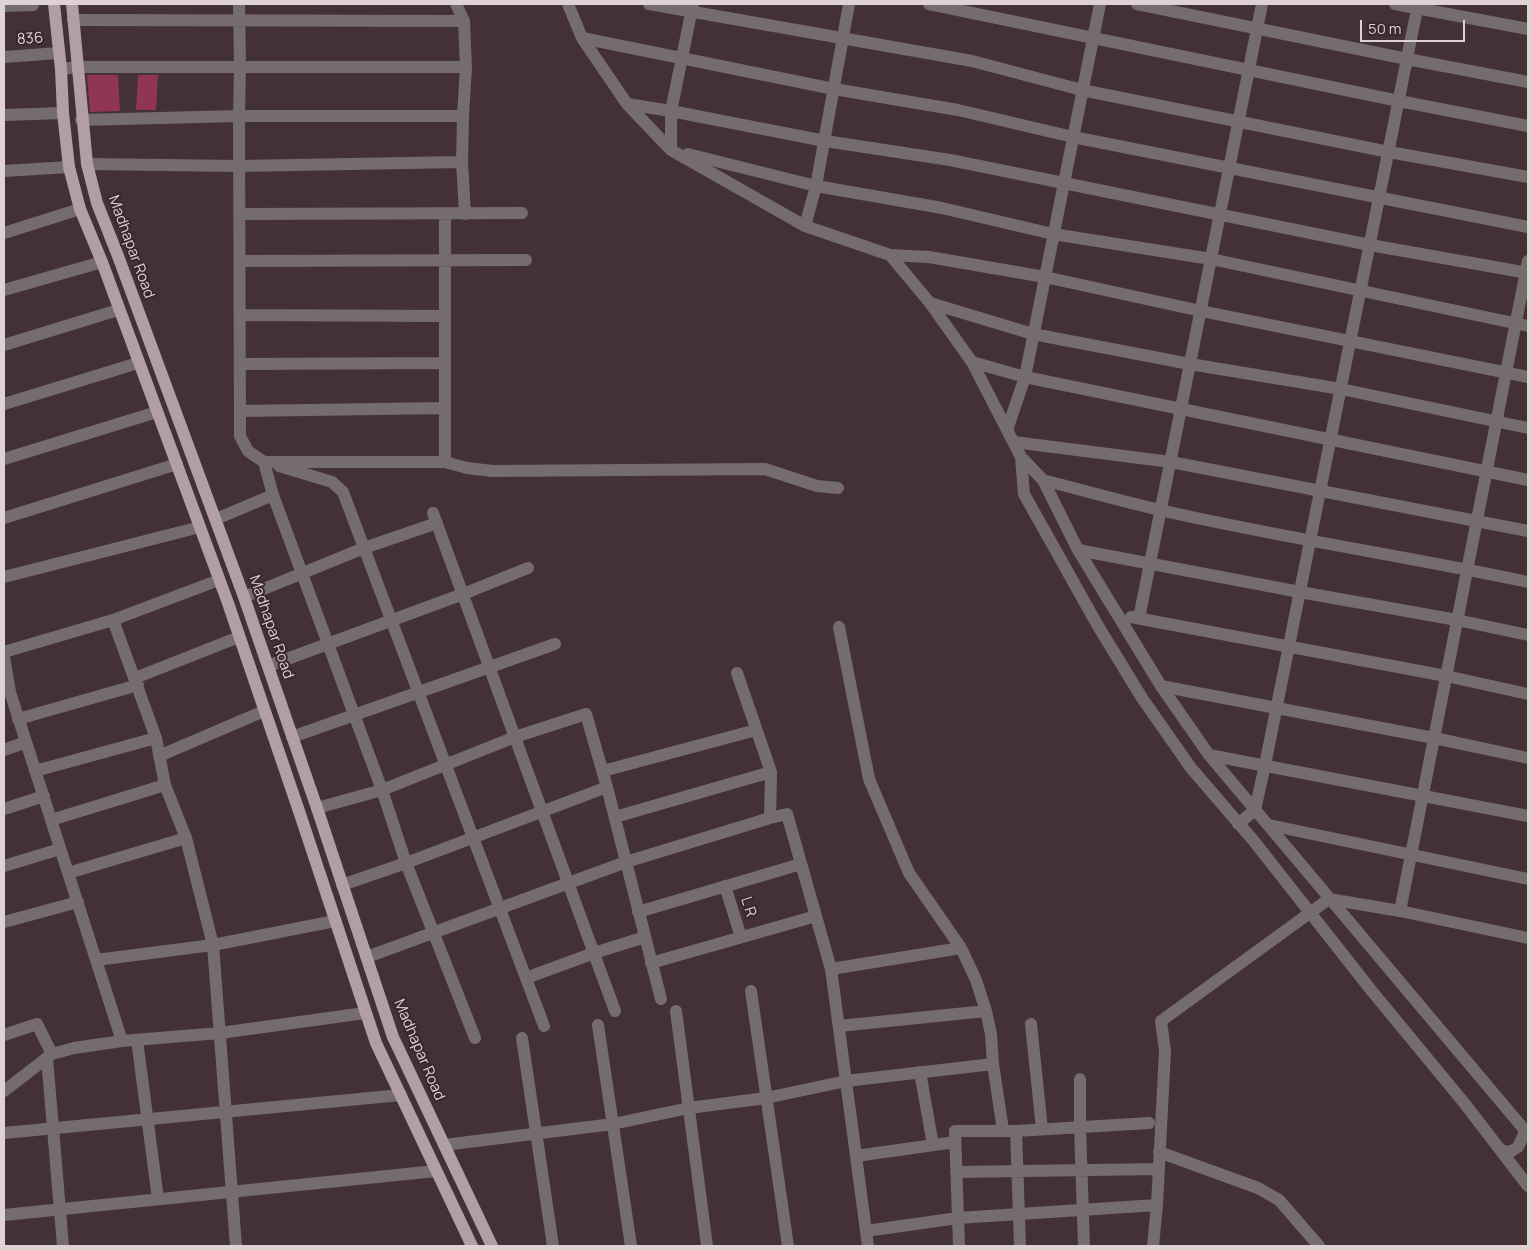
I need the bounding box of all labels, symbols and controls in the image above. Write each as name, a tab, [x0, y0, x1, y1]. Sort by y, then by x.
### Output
scale bar	[1362, 10, 1467, 42]
text: 50 m	[1368, 18, 1402, 39]
street label: 836	[16, 29, 44, 49]
street label: Madhapar Road	[104, 193, 158, 301]
street label: Madhapar Road	[245, 573, 297, 681]
street label: L R	[736, 895, 760, 919]
street label: Madhapar Road	[390, 997, 448, 1103]

